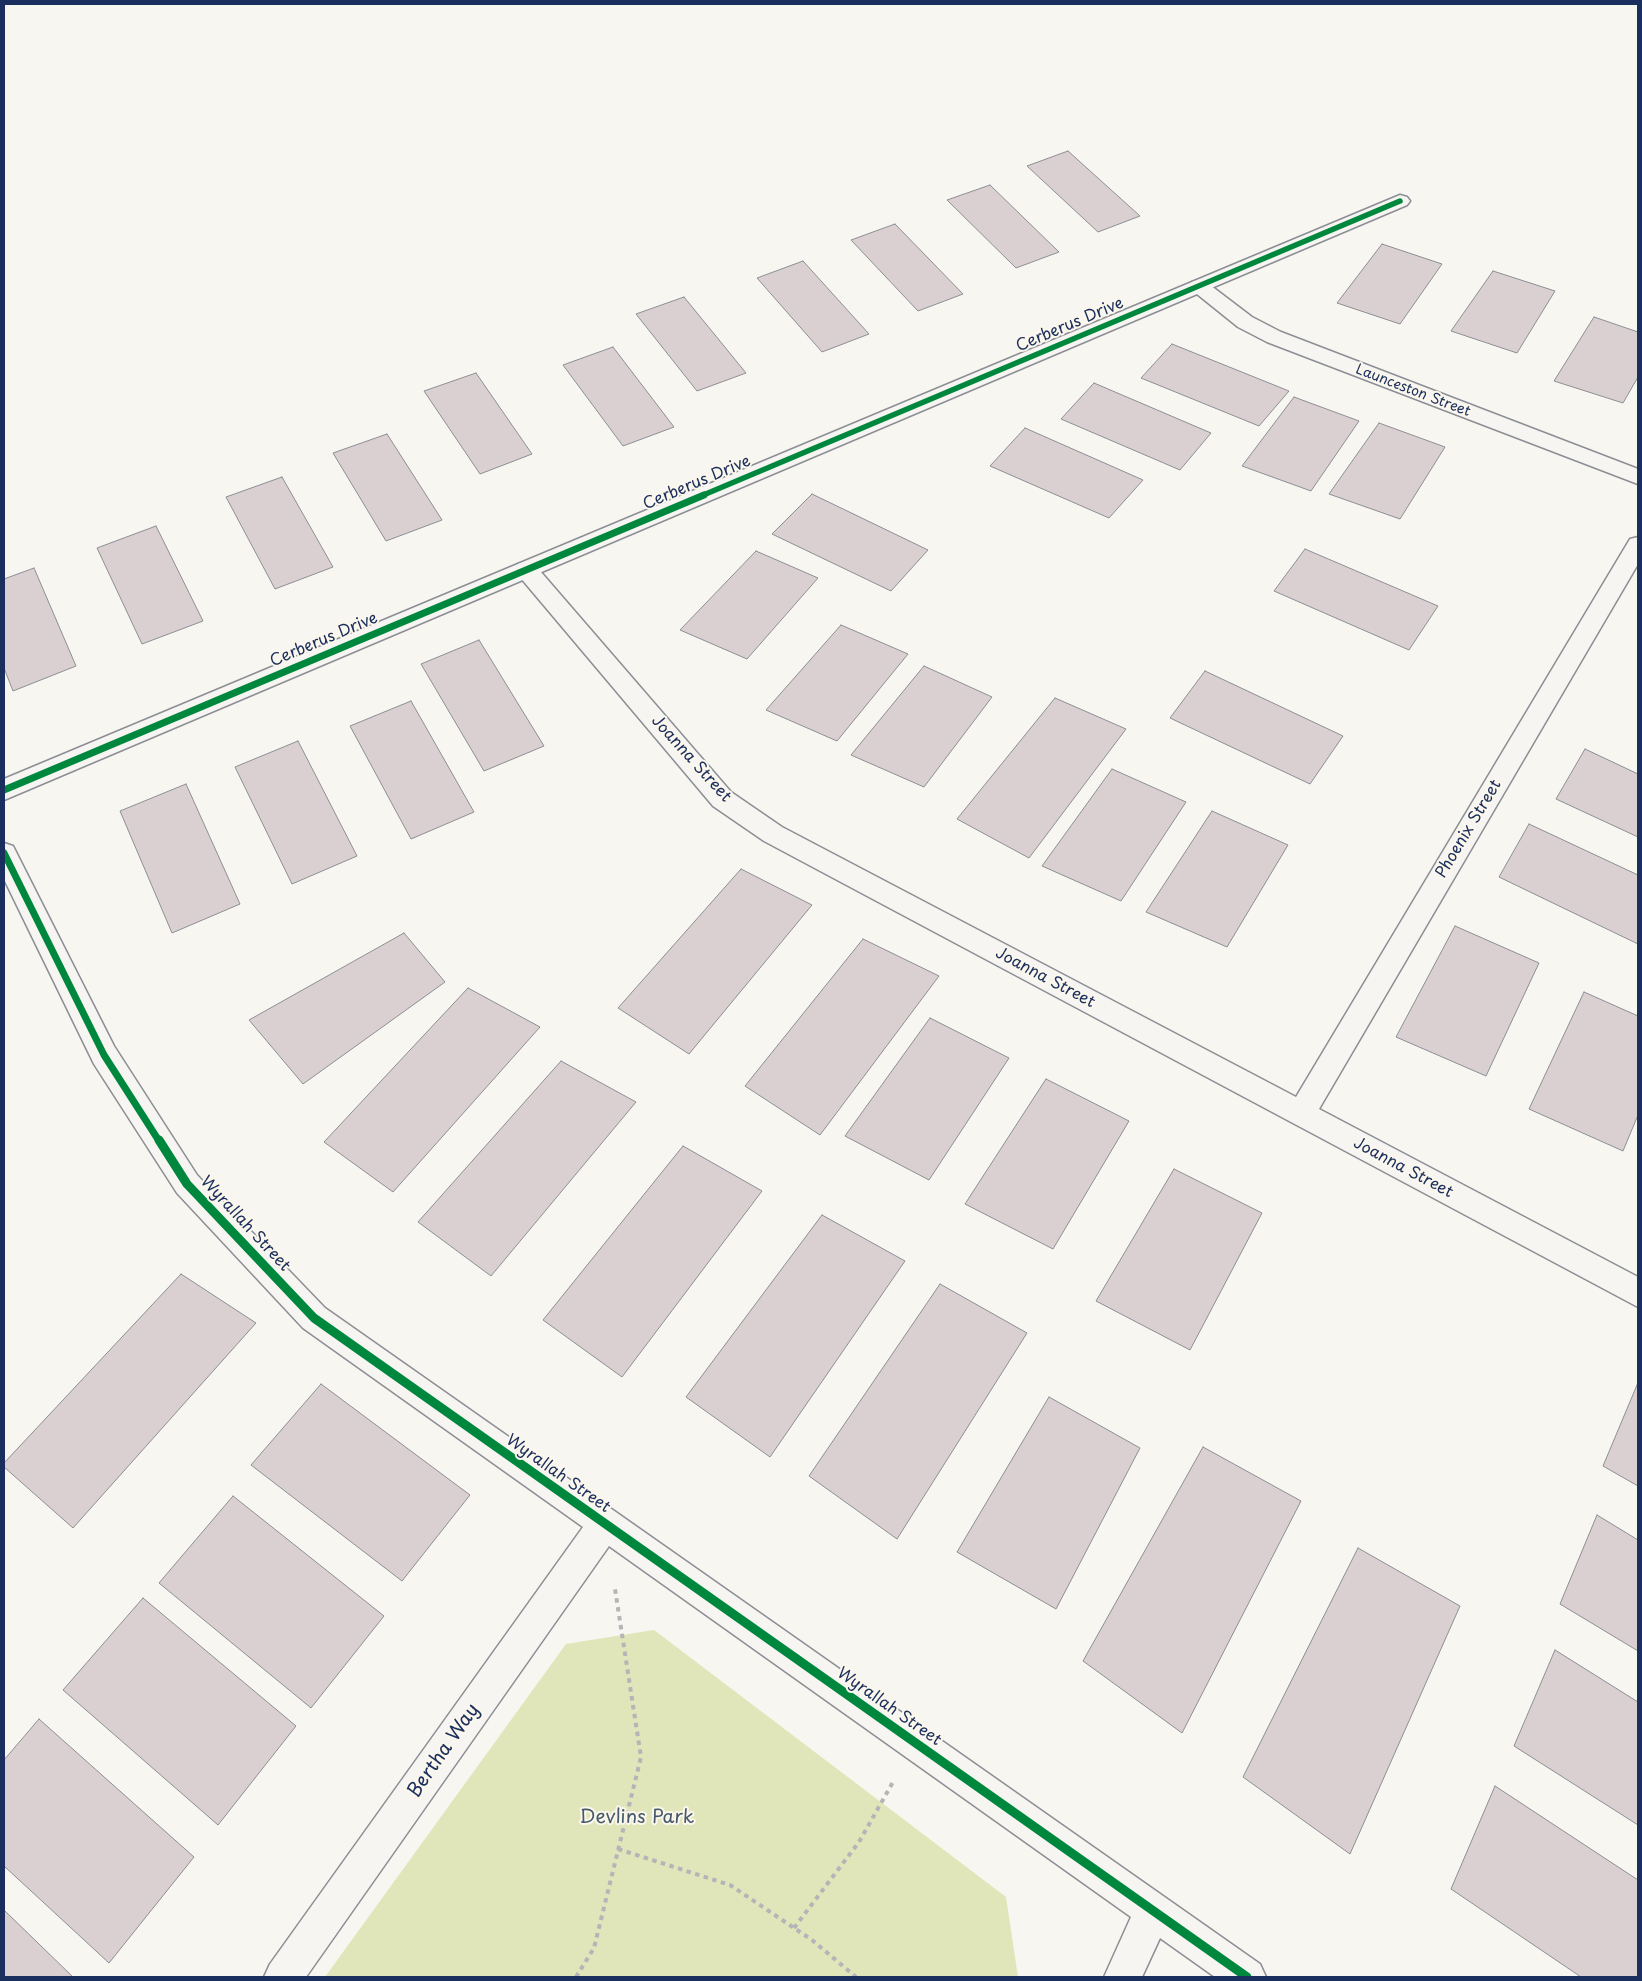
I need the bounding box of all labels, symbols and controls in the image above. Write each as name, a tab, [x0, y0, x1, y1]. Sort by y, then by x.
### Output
street label: Cerberus Drive	[1013, 294, 1127, 356]
street label: Launceston Street	[1353, 361, 1473, 421]
street label: Cerberus Drive	[640, 452, 754, 514]
street label: Cerberus Drive	[267, 609, 381, 671]
street label: Joanna Street	[647, 712, 735, 806]
street label: Phoenix Street	[1432, 776, 1506, 882]
street label: Joanna Street	[992, 944, 1098, 1012]
street label: Joanna Street	[1350, 1134, 1456, 1202]
street label: Wyrallah Street	[196, 1172, 294, 1276]
street label: Wyrallah Street	[502, 1431, 614, 1517]
street label: Wyrallah Street	[833, 1664, 945, 1750]
street label: Bertha Way	[403, 1700, 485, 1802]
park label: Devlins Park	[580, 1807, 694, 1829]

